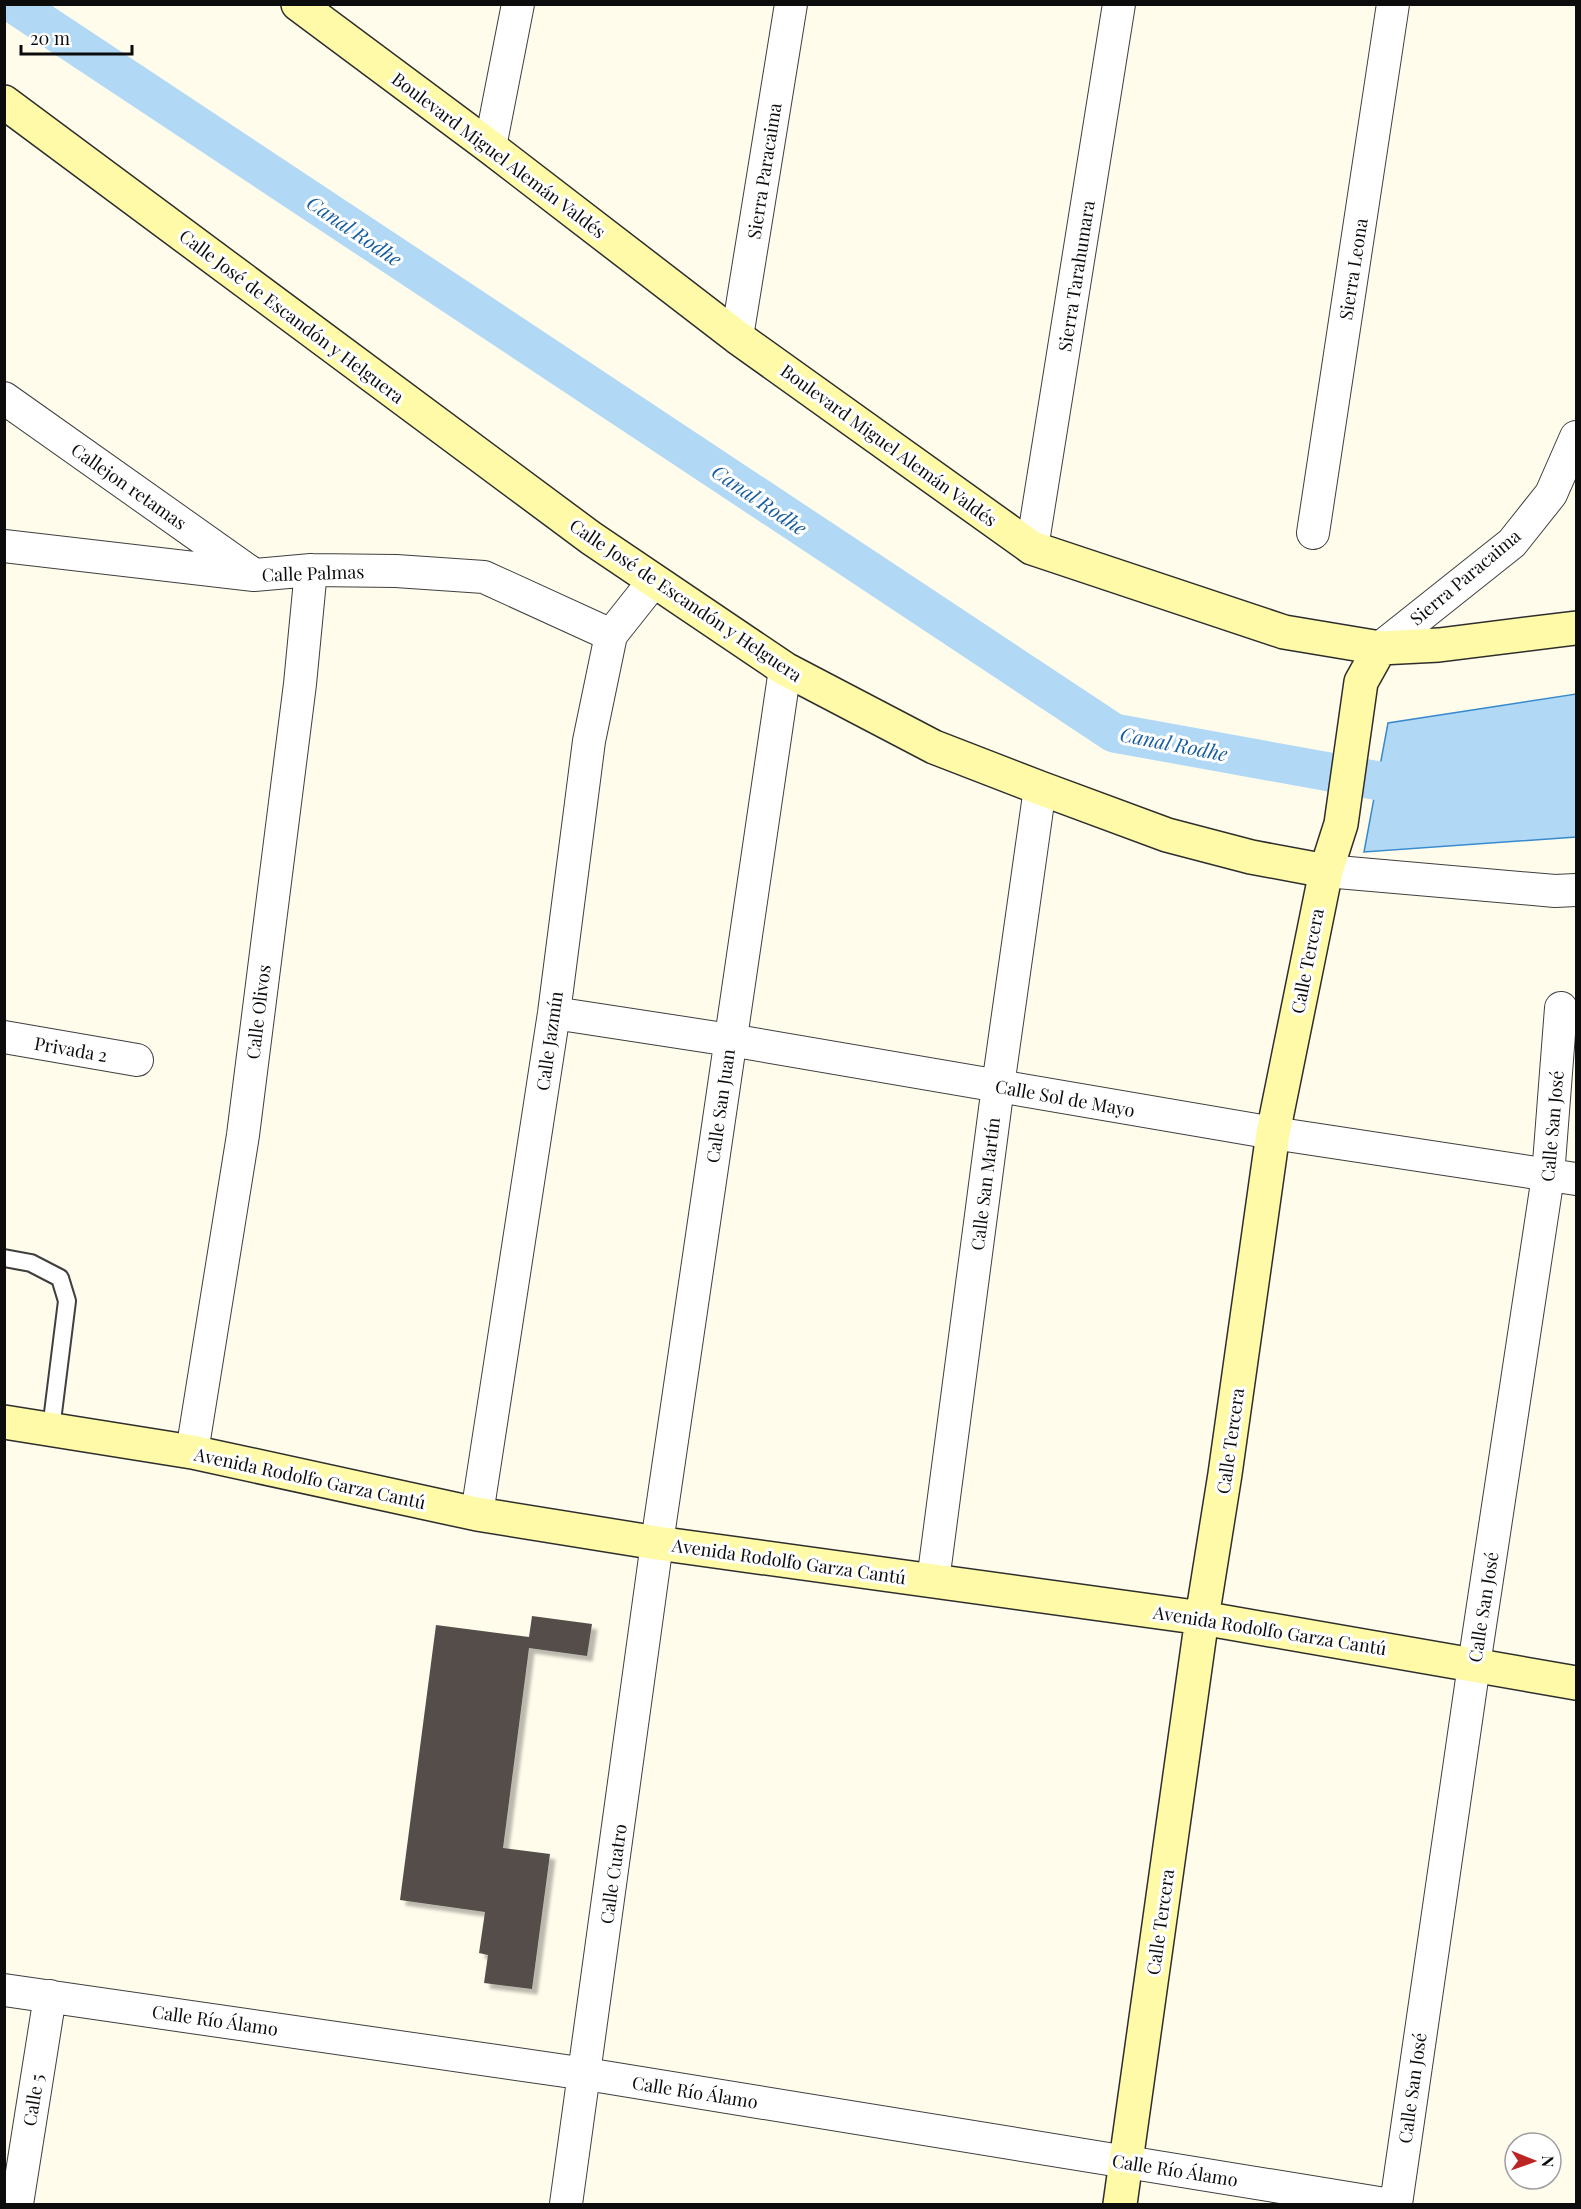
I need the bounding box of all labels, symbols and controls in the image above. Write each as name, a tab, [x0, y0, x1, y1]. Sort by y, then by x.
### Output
scale bar	[21, 18, 132, 56]
text: 20 m	[30, 26, 70, 50]
street label: Boulevard Miguel Alemán Valdés	[387, 67, 611, 243]
street label: Sierra Paracaima	[741, 101, 787, 241]
water label: Canal Rodhe	[302, 188, 408, 272]
street label: Sierra Tarahumara	[1052, 199, 1100, 353]
street label: Sierra Leona	[1333, 216, 1373, 322]
street label: Calle José de Escandón y Helguera	[175, 224, 409, 408]
street label: Boulevard Miguel Alemán Valdés	[776, 358, 1002, 532]
street label: Callejon retamas	[67, 437, 191, 535]
water label: Canal Rodhe	[707, 457, 813, 541]
street label: Calle José de Escandón y Helguera	[565, 513, 807, 687]
street label: Sierra Paracaima	[1405, 524, 1525, 630]
street label: Calle Palmas	[261, 559, 365, 587]
water label: Canal Rodhe	[1118, 719, 1230, 767]
street label: Calle Tercera	[1285, 906, 1329, 1016]
street label: Calle Olivos	[240, 963, 276, 1061]
street label: Calle Jazmín	[530, 990, 568, 1092]
street label: Privada 2	[33, 1031, 109, 1067]
street label: Calle San Juan	[700, 1047, 740, 1164]
street label: Calle San José	[1535, 1069, 1569, 1183]
street label: Calle Sol de Mayo	[993, 1074, 1137, 1122]
street label: Calle San Martín	[965, 1116, 1005, 1252]
street label: Calle Tercera	[1211, 1387, 1249, 1495]
street label: Avenida Rodolfo Garza Cantú	[191, 1442, 428, 1514]
street label: Avenida Rodolfo Garza Cantú	[670, 1533, 908, 1589]
street label: Calle San José	[1462, 1550, 1504, 1664]
street label: Avenida Rodolfo Garza Cantú	[1151, 1600, 1389, 1660]
street label: Calle Cuatro	[594, 1822, 632, 1926]
street label: Calle Tercera	[1141, 1868, 1179, 1976]
street label: Calle Río Álamo	[150, 1999, 280, 2041]
street label: Calle San José	[1392, 2031, 1432, 2145]
street label: Calle Río Álamo	[630, 2070, 760, 2114]
street label: Calle 5	[17, 2072, 49, 2128]
north arrow	[1503, 2131, 1563, 2191]
street label: Calle Río Álamo	[1110, 2148, 1240, 2192]
text: N	[1538, 2155, 1559, 2168]

